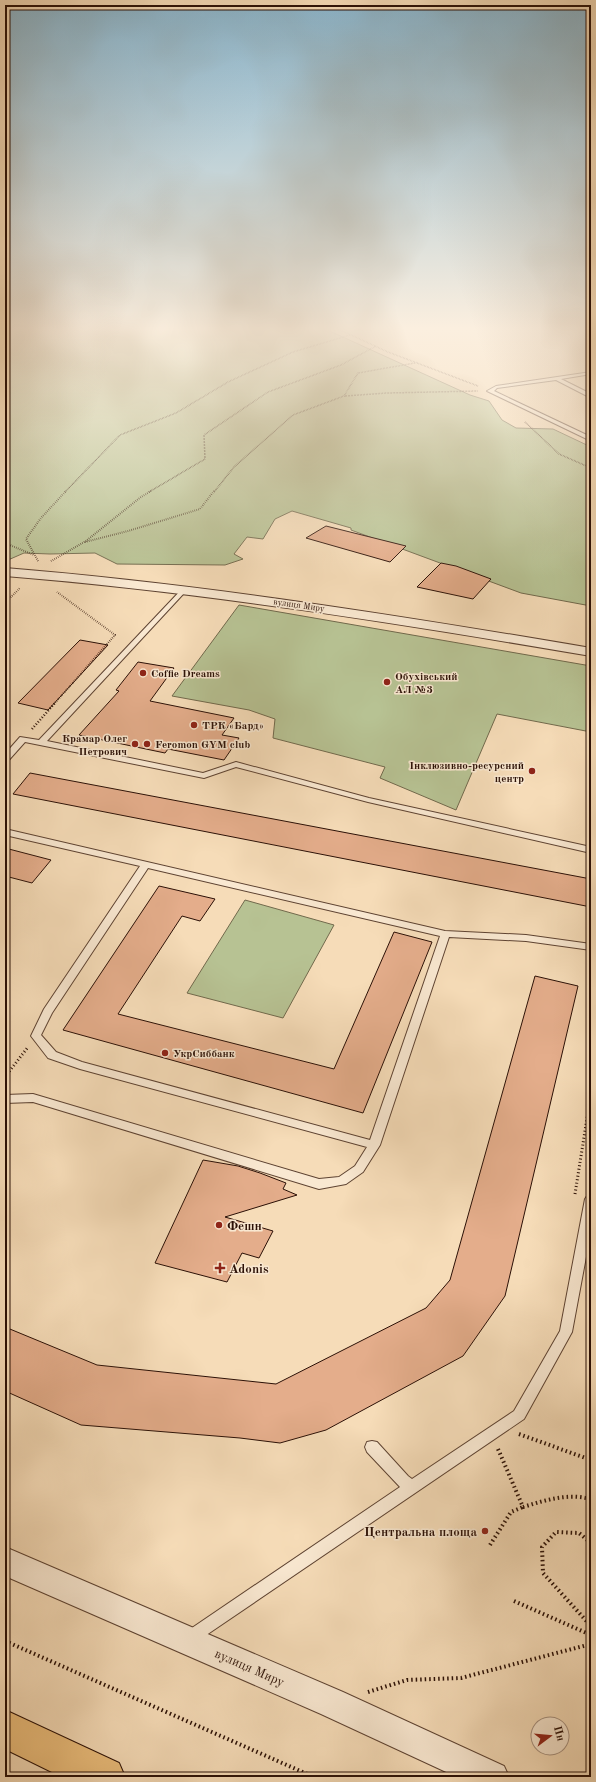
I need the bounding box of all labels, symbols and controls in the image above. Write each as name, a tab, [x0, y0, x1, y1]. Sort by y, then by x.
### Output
street label: вулиця Миру	[273, 597, 325, 614]
marker: Coffie Dreams	[138, 668, 148, 678]
place label: Coffie Dreams	[151, 669, 220, 680]
place label: Обухівський АЛ №3	[395, 672, 458, 696]
marker: Обухівський АЛ №3	[382, 677, 392, 687]
marker: ТРК «Бард»	[189, 720, 199, 730]
place label: ТРК «Бард»	[202, 721, 264, 732]
place label: Крамар Олег Петрович	[62, 734, 127, 758]
marker: Крамар Олег Петрович	[130, 739, 140, 749]
marker: Feromon GYM club	[142, 739, 152, 749]
place label: Feromon GYM club	[155, 740, 250, 751]
place label: Інклюзивно-ресурсний центр	[409, 761, 524, 785]
marker: Інклюзивно-ресурсний центр	[527, 766, 537, 776]
marker: УкрСиббанк	[160, 1048, 170, 1058]
place label: УкрСиббанк	[173, 1049, 235, 1060]
marker: Фешн	[214, 1220, 224, 1230]
place label: Фешн	[227, 1220, 262, 1233]
marker: Adonis	[214, 1262, 226, 1274]
place label: Adonis	[229, 1263, 269, 1276]
place label: Центральна площа	[364, 1526, 477, 1539]
marker: Центральна площа	[480, 1526, 490, 1536]
street label: вулиця Миру	[213, 1647, 286, 1690]
north arrow	[530, 1716, 570, 1756]
text: Пн	[551, 1725, 566, 1742]

